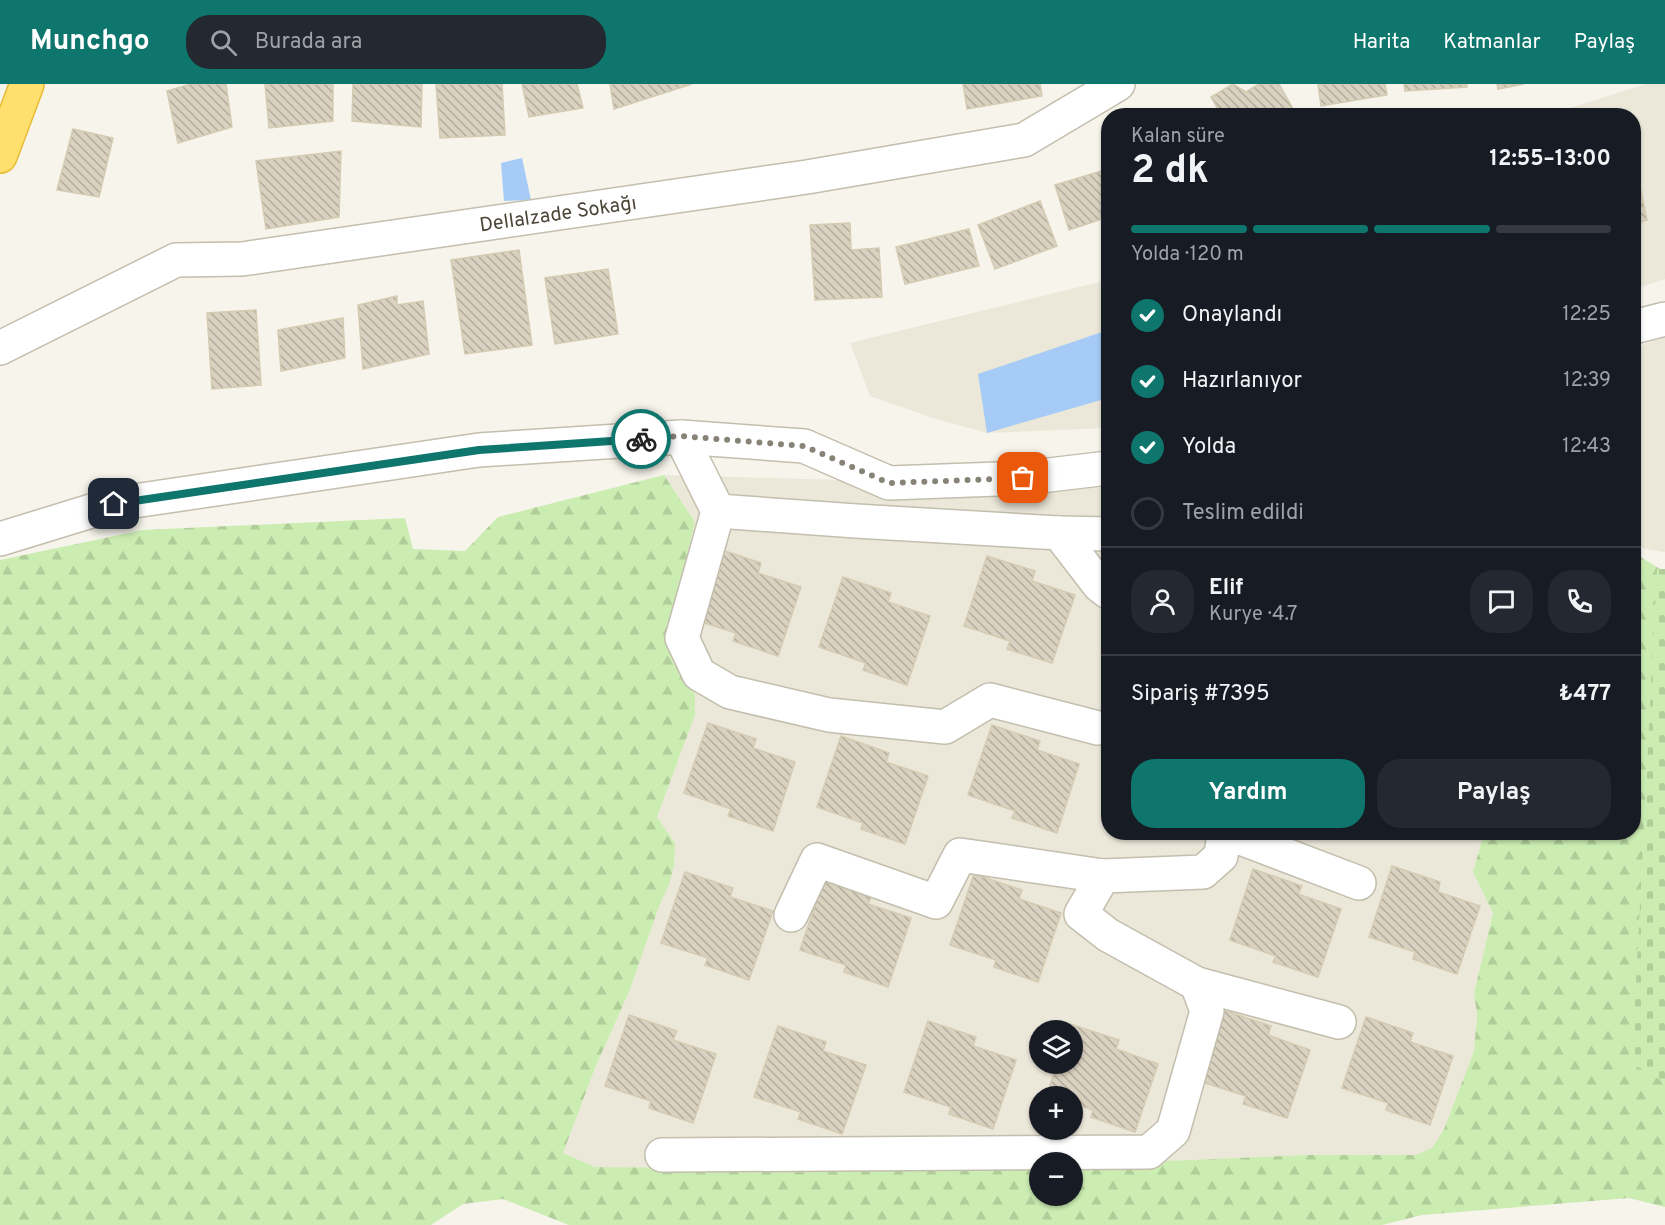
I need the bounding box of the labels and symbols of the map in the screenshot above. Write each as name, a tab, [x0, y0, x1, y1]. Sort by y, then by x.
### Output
street label: Dellalzade Sokağı	[478, 191, 638, 239]
courier	[611, 409, 671, 469]
pin	[997, 452, 1048, 503]
pin	[88, 478, 139, 529]

